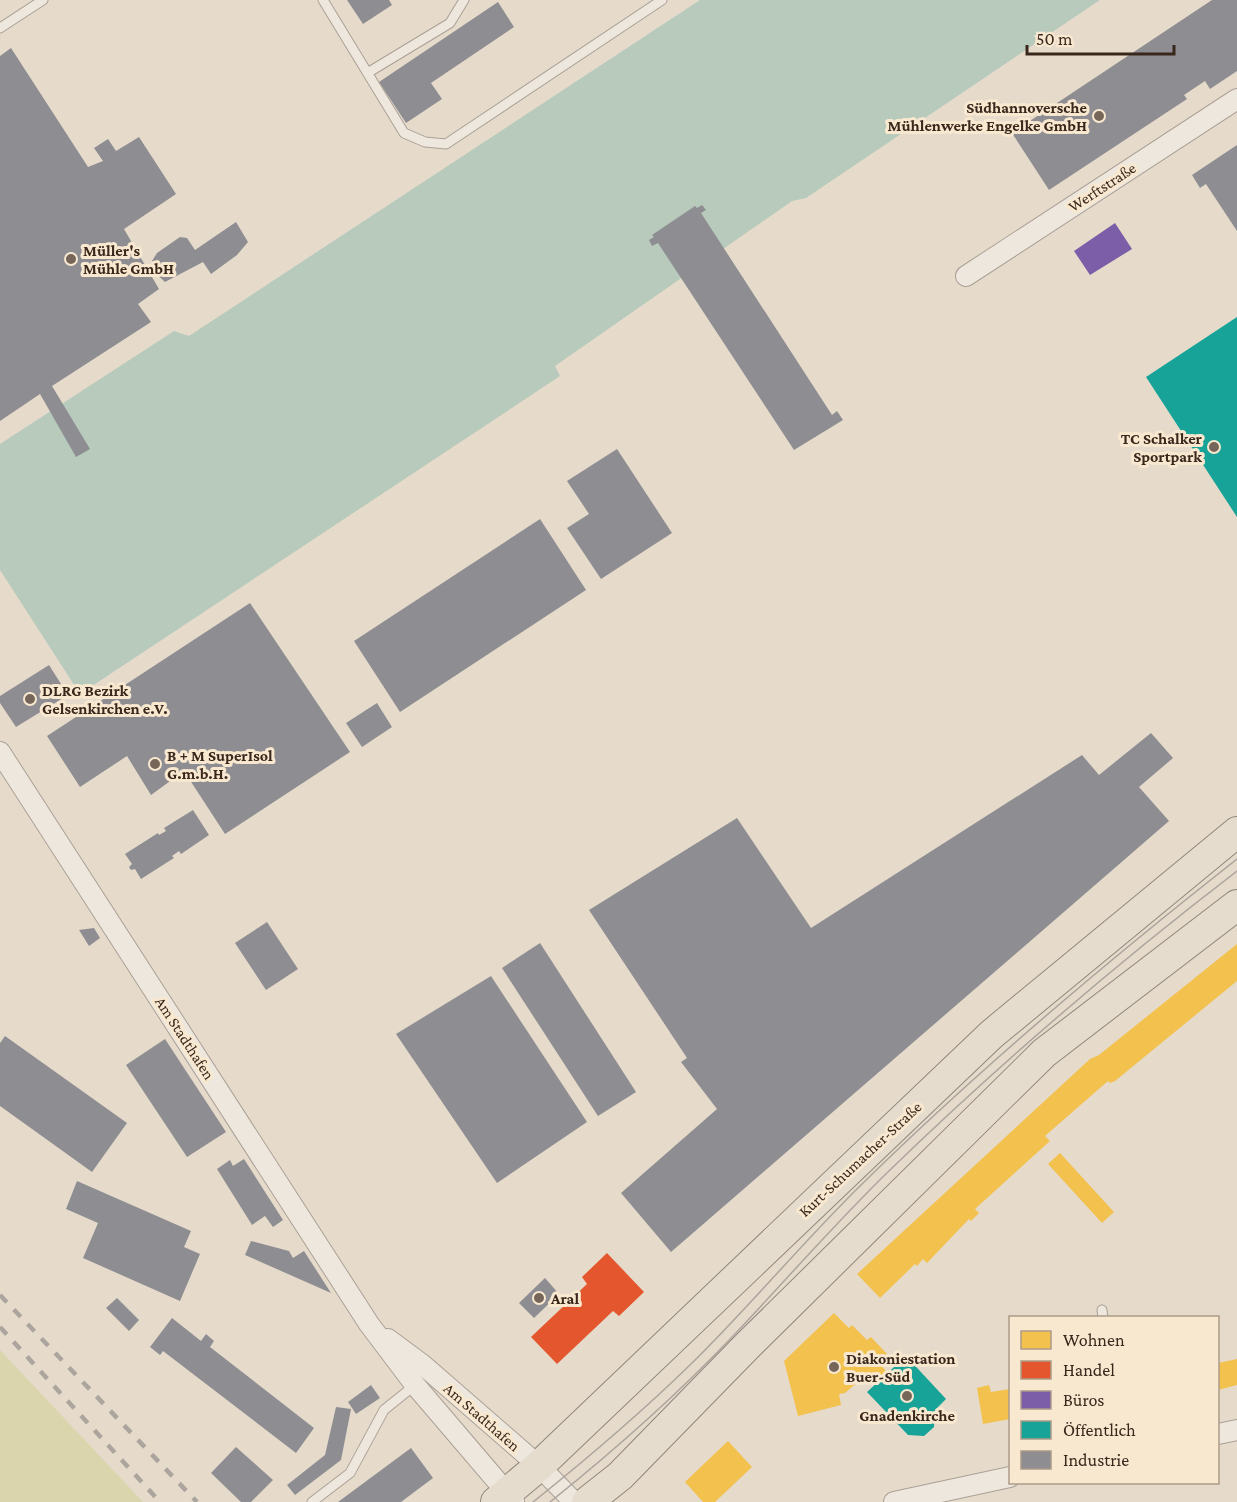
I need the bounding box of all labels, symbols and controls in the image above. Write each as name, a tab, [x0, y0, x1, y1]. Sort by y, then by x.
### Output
scale bar	[1027, 18, 1174, 56]
text: 50 m	[1036, 29, 1073, 49]
place label: Südhannoversche Mühlenwerke Engelke GmbH	[888, 99, 1088, 134]
marker: Südhannoversche Mühlenwerke Engelke GmbH	[1092, 109, 1106, 123]
street label: Werftstraße	[1065, 159, 1139, 215]
place label: Müller's Mühle GmbH	[83, 242, 174, 277]
marker: Müller's Mühle GmbH	[64, 252, 78, 266]
place label: TC Schalker Sportpark	[1121, 430, 1203, 465]
marker: TC Schalker Sportpark	[1207, 440, 1221, 454]
place label: DLRG Bezirk Gelsenkirchen e.V.	[42, 682, 168, 717]
marker: DLRG Bezirk Gelsenkirchen e.V.	[23, 692, 37, 706]
place label: B + M SuperIsol G.m.b.H.	[167, 747, 273, 782]
marker: B + M SuperIsol G.m.b.H.	[148, 757, 162, 771]
street label: Am Stadthafen	[152, 994, 218, 1083]
street label: Kurt-Schumacher-Straße	[795, 1098, 925, 1220]
place label: Aral	[550, 1290, 579, 1307]
marker: Aral	[532, 1291, 546, 1305]
legend	[1009, 1316, 1219, 1484]
text: Wohnen	[1063, 1330, 1125, 1350]
place label: Diakoniestation Buer-Süd	[846, 1350, 956, 1385]
marker: Diakoniestation Buer-Süd	[827, 1360, 841, 1374]
text: Handel	[1063, 1360, 1115, 1380]
street label: Am Stadthafen	[441, 1379, 524, 1455]
marker: Gnadenkirche	[900, 1389, 914, 1403]
text: Büros	[1063, 1390, 1104, 1410]
place label: Gnadenkirche	[859, 1407, 955, 1424]
text: Öffentlich	[1063, 1420, 1136, 1440]
text: Industrie	[1063, 1450, 1129, 1470]

